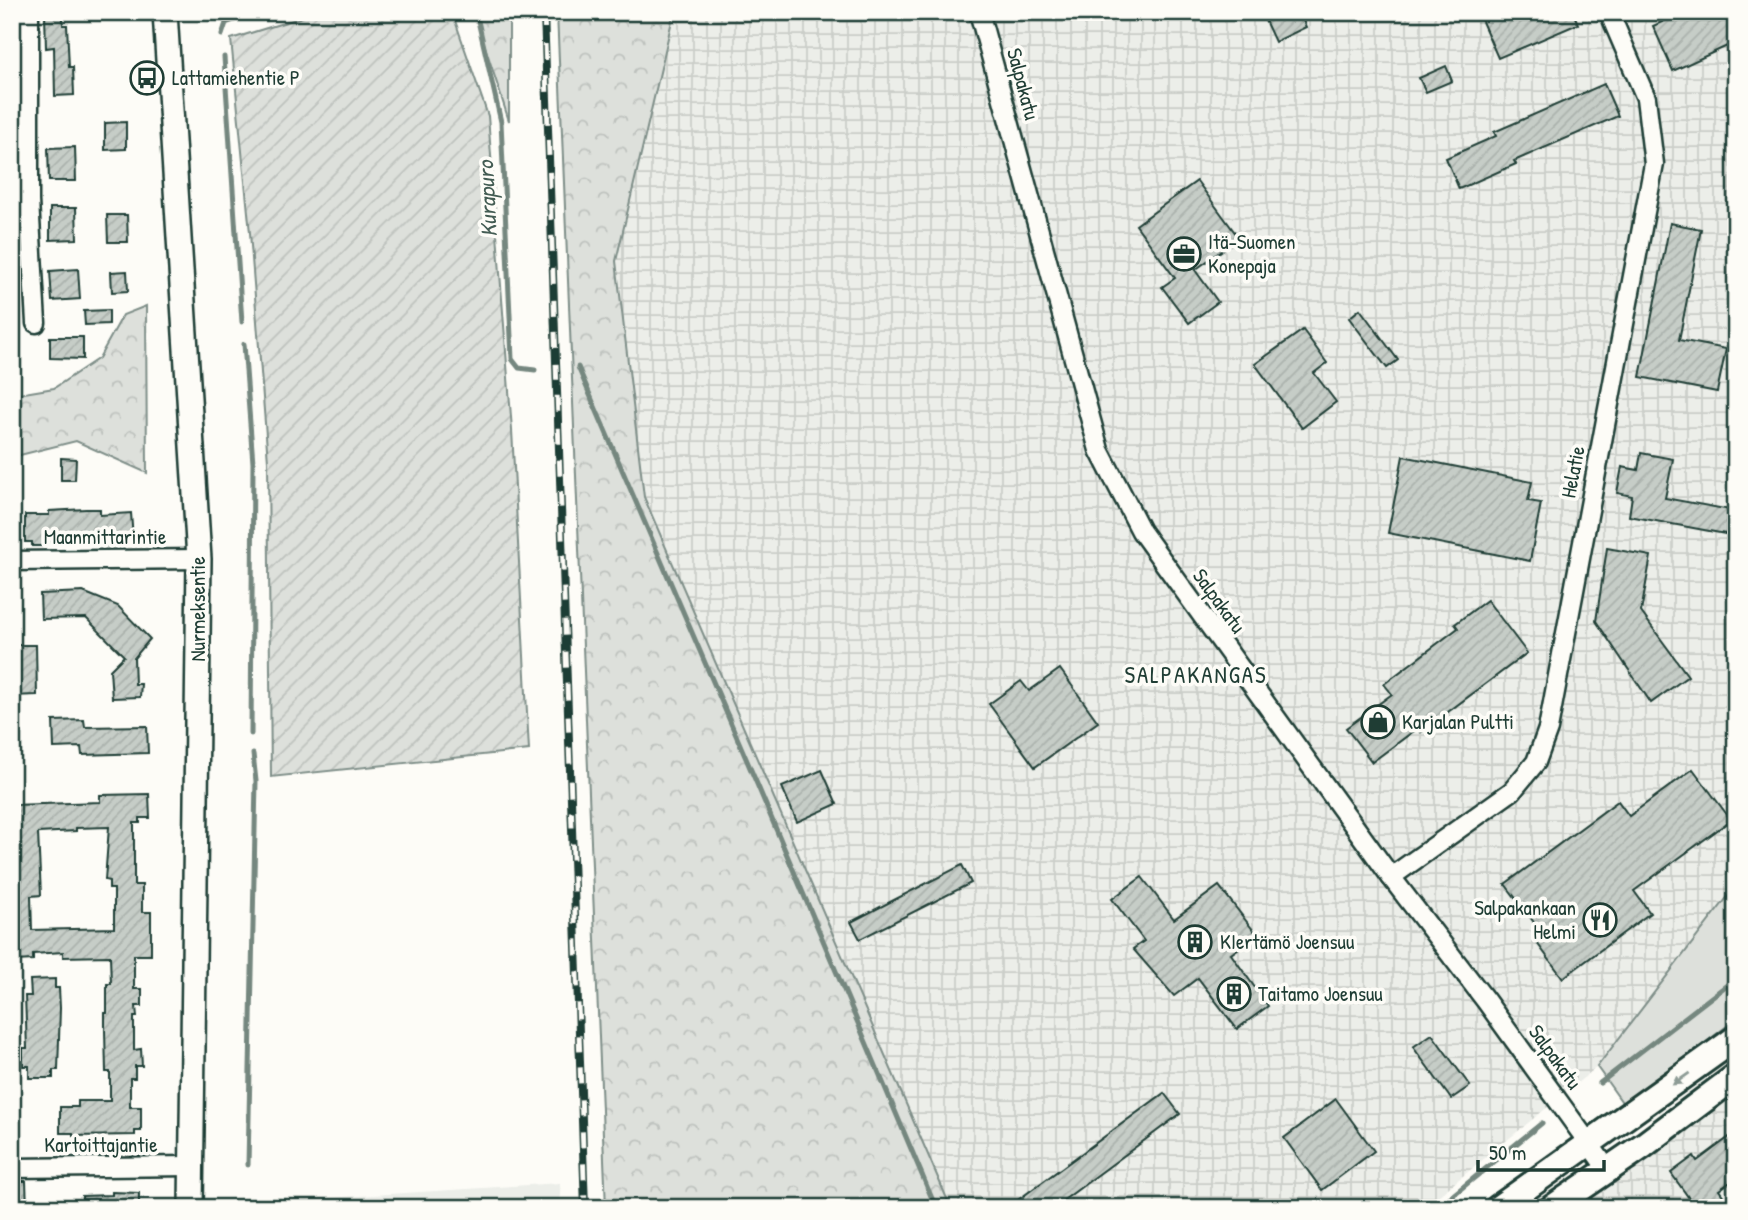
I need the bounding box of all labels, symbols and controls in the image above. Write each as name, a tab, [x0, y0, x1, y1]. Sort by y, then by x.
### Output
street label: Salpakatu	[1000, 45, 1047, 124]
bus stop icon: Lattamiehentie P	[128, 59, 166, 97]
place label: Lattamiehentie P	[172, 63, 300, 92]
water label: Kurapuro	[469, 158, 505, 238]
place label: Itä-Suomen Konepaja	[1208, 227, 1296, 280]
office icon: Itä-Suomen Konepaja	[1165, 235, 1203, 273]
street label: Helatie	[1553, 443, 1592, 500]
street label: Maanmittarintie	[44, 522, 166, 551]
street label: Nurmeksentie	[183, 556, 212, 662]
street label: Salpakatu	[1186, 563, 1253, 639]
district label: SALPAKANGAS	[1125, 659, 1267, 690]
shop icon: Karjalan Pultti	[1359, 703, 1397, 741]
place label: Karjalan Pultti	[1402, 707, 1514, 736]
place label: Salpakankaan Helmi	[1474, 893, 1576, 946]
restaurant icon: Salpakankaan Helmi	[1581, 901, 1619, 939]
building icon: KIertämö Joensuu	[1176, 923, 1214, 961]
place label: KIertämö Joensuu	[1220, 927, 1355, 956]
building icon: Taitamo Joensuu	[1215, 975, 1253, 1013]
place label: Taitamo Joensuu	[1258, 979, 1383, 1008]
street label: Salpakatu	[1522, 1019, 1589, 1095]
one-way arrow	[1672, 1072, 1690, 1086]
scale bar	[1478, 1129, 1604, 1173]
street label: Kartoittajantie	[44, 1130, 158, 1159]
text: 50 m	[1489, 1138, 1526, 1167]

